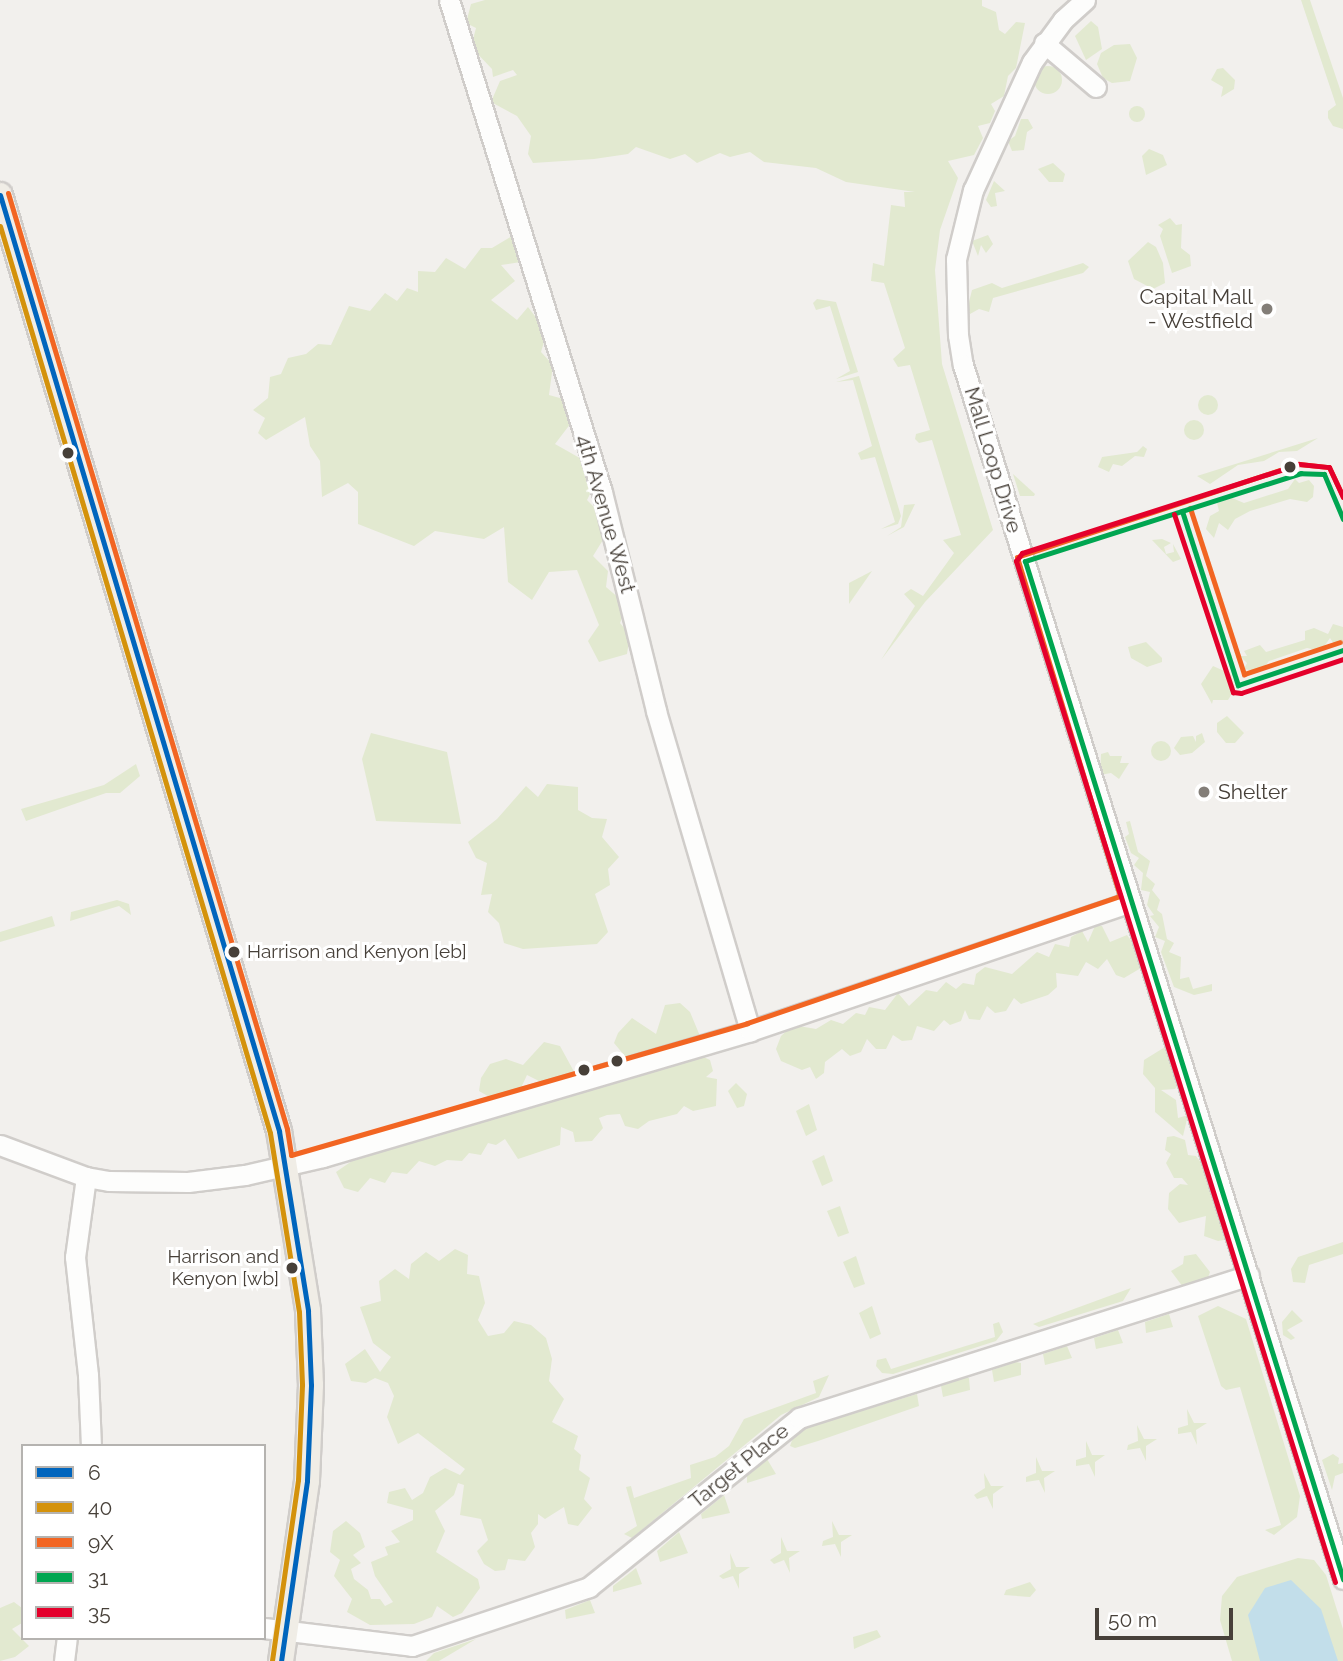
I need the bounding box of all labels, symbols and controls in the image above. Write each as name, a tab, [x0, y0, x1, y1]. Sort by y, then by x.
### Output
place label: Capital Mall - Westfield	[1139, 284, 1253, 334]
marker: Capital Mall - Westfield	[1259, 301, 1275, 317]
street label: Mall Loop Drive	[959, 384, 1027, 536]
street label: 4th Avenue West	[571, 431, 641, 597]
unlabelled marker	[61, 446, 75, 460]
unlabelled marker	[1283, 460, 1297, 474]
place label: Shelter	[1218, 779, 1288, 805]
marker: Shelter	[1196, 784, 1212, 800]
place label: Harrison and Kenyon [eb]	[247, 941, 467, 963]
marker: Harrison and Kenyon [eb]	[227, 945, 241, 959]
unlabelled marker	[610, 1054, 624, 1068]
unlabelled marker	[577, 1063, 591, 1077]
place label: Harrison and Kenyon [wb]	[168, 1246, 279, 1290]
marker: Harrison and Kenyon [wb]	[285, 1261, 299, 1275]
street label: Target Place	[684, 1418, 794, 1514]
legend	[21, 1444, 266, 1640]
text: 6	[88, 1460, 101, 1485]
text: 40	[88, 1495, 112, 1520]
text: 9X	[88, 1530, 114, 1555]
text: 31	[88, 1565, 108, 1590]
scale bar	[1098, 1594, 1236, 1638]
text: 35	[88, 1600, 111, 1625]
text: 50 m	[1108, 1607, 1157, 1632]

